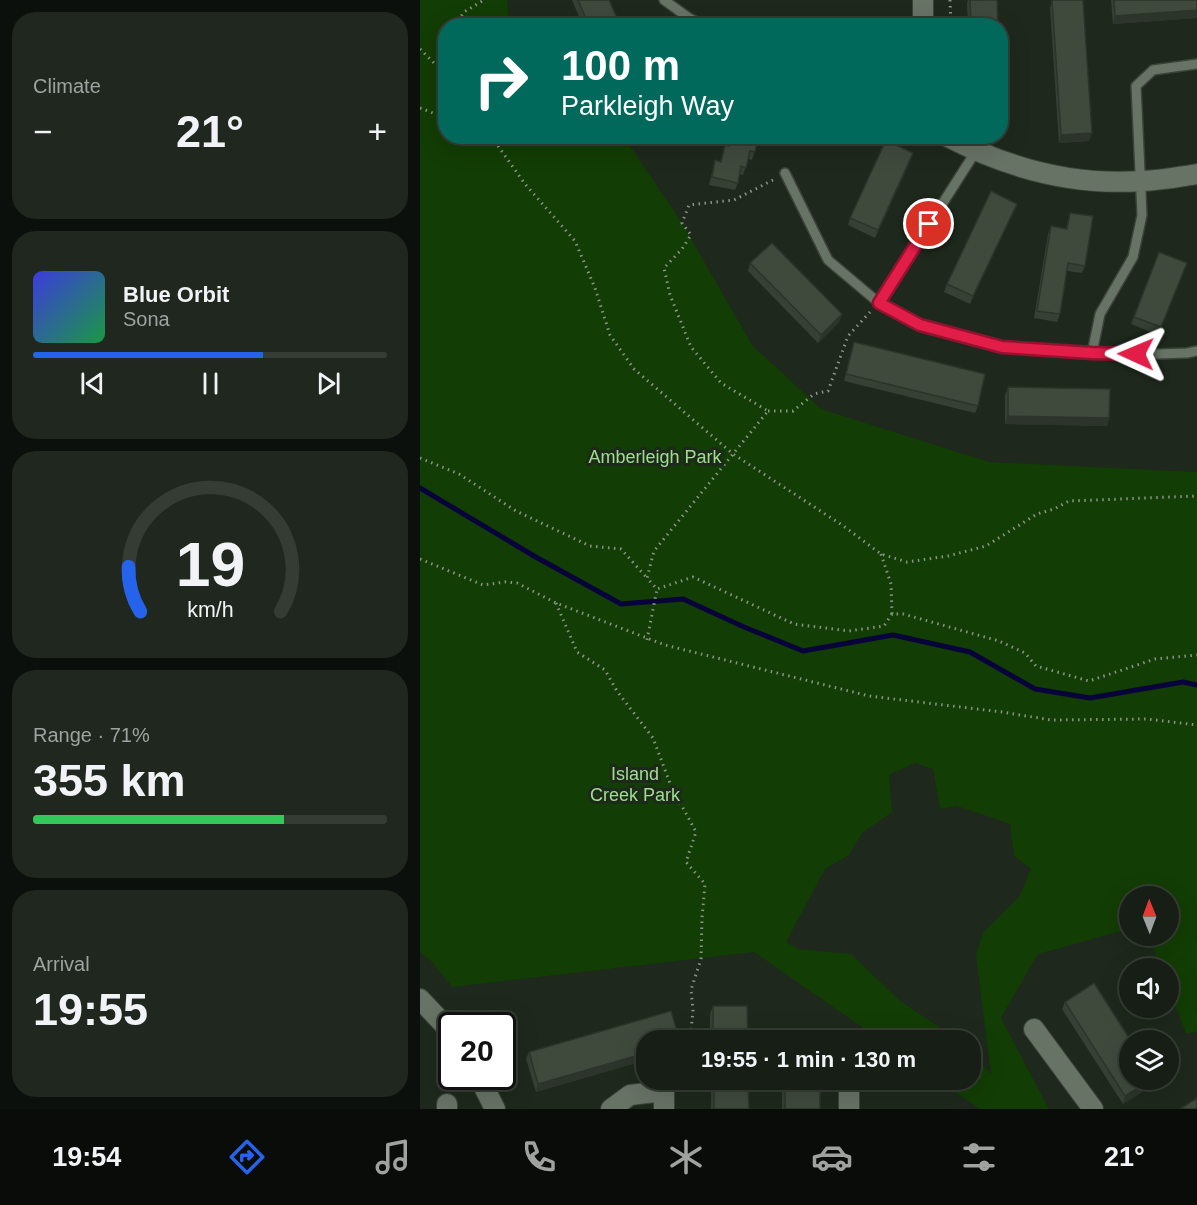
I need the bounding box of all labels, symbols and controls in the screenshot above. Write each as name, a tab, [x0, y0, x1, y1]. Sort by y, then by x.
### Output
icon: right	[462, 42, 540, 120]
text: 100 m	[561, 42, 680, 89]
text: Climate	[33, 75, 101, 97]
text: Parkleigh Way	[561, 91, 734, 121]
text: 21°	[176, 106, 244, 157]
text: −	[33, 113, 52, 150]
text: +	[368, 113, 387, 150]
pin	[903, 198, 954, 249]
icon: arrive	[912, 207, 945, 240]
text: Blue Orbit	[123, 282, 229, 307]
text: Sona	[123, 308, 170, 330]
position arrow	[1104, 322, 1168, 386]
icon: previous	[76, 367, 109, 400]
icon: pause	[194, 367, 227, 400]
icon: next	[312, 367, 345, 400]
park label: Amberleigh Park	[588, 447, 723, 467]
text: 19	[175, 530, 245, 599]
text: km/h	[187, 598, 233, 622]
text: Range · 71%	[33, 724, 150, 746]
text: 355 km	[33, 755, 186, 806]
park label: Island Creek Park	[590, 764, 681, 805]
north arrow	[1119, 886, 1179, 946]
map controls	[1119, 886, 1179, 1090]
text: Arrival	[33, 953, 90, 975]
button: sound	[1119, 958, 1179, 1018]
text: 19:55	[33, 984, 148, 1035]
speed limit sign: 20	[438, 1012, 516, 1090]
button: layers	[1119, 1030, 1179, 1090]
text: 19:55 · 1 min · 130 m	[701, 1047, 916, 1072]
icon: directions	[226, 1136, 268, 1178]
icon: music	[372, 1136, 414, 1178]
icon: phone	[518, 1136, 560, 1178]
icon: climate	[665, 1136, 707, 1178]
icon: car	[811, 1136, 853, 1178]
icon: filters	[958, 1136, 1000, 1178]
text: 19:54	[52, 1142, 121, 1172]
text: 21°	[1104, 1142, 1145, 1172]

